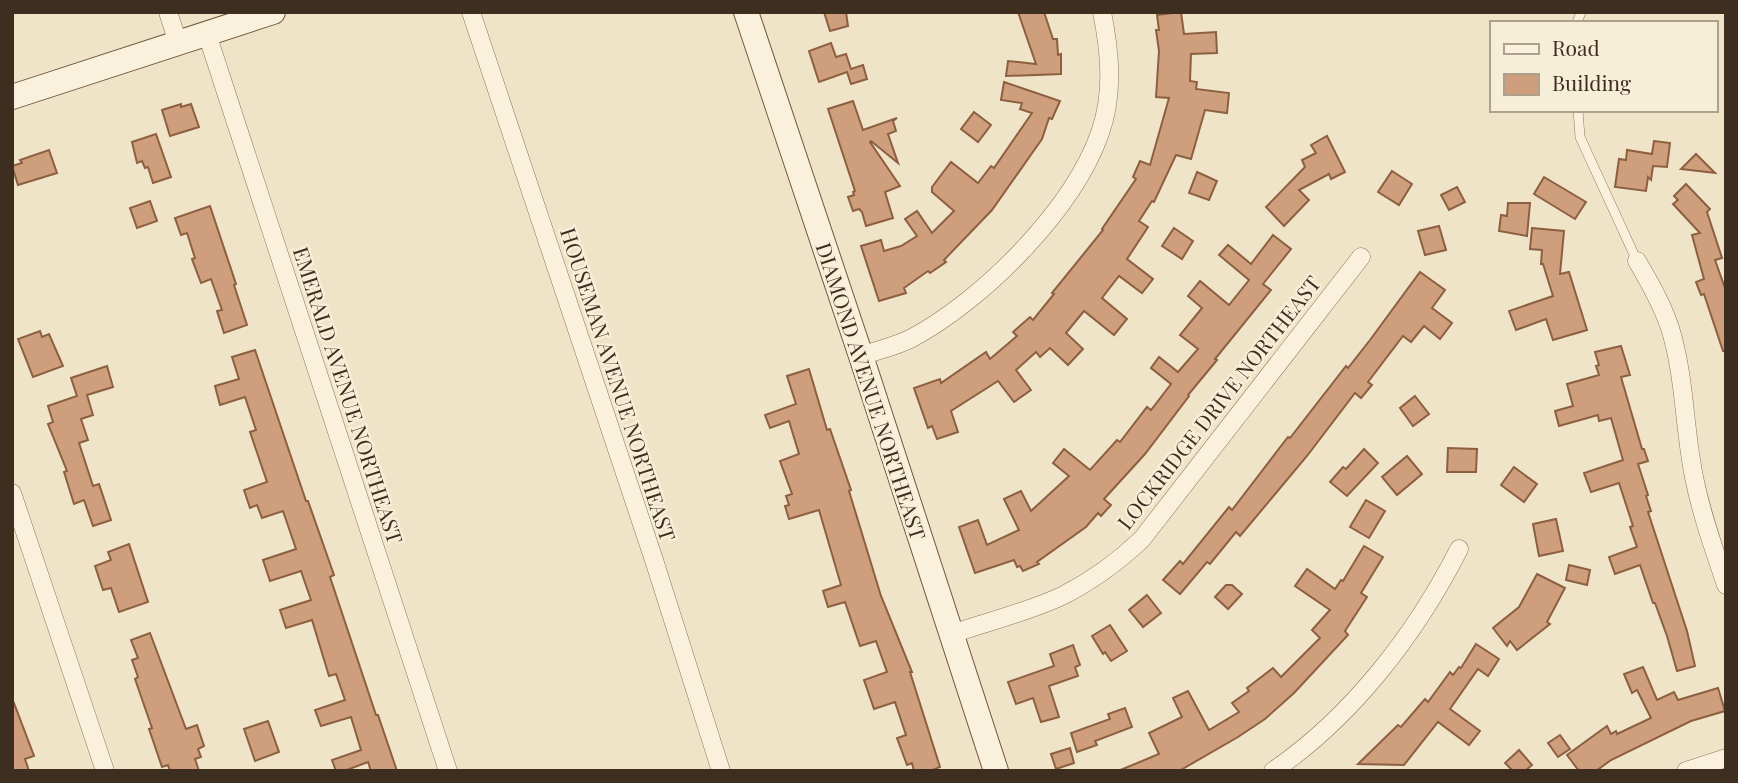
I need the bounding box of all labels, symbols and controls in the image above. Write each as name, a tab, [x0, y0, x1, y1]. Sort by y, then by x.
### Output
legend	[1490, 21, 1717, 112]
text: Road	[1552, 33, 1600, 61]
text: Building	[1552, 68, 1631, 96]
street label: HOUSEMAN AVENUE NORTHEAST	[555, 224, 683, 544]
street label: DIAMOND AVENUE NORTHEAST	[811, 239, 933, 543]
street label: EMERALD AVENUE NORTHEAST	[288, 243, 410, 547]
street label: LOCKRIDGE DRIVE NORTHEAST	[1110, 269, 1326, 535]

